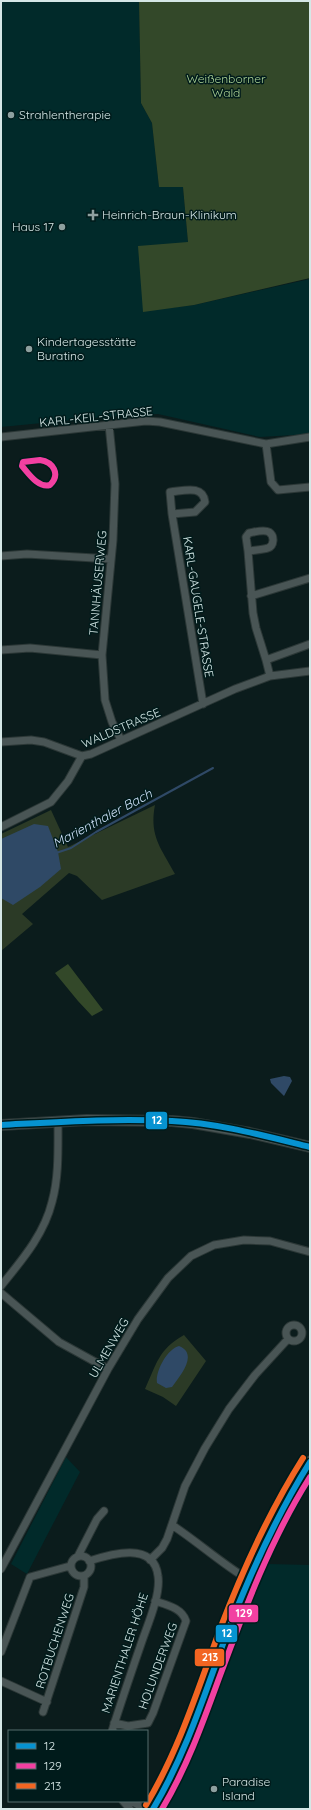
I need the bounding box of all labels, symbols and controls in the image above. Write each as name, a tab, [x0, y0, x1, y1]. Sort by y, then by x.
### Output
park label: Weißenborner Wald	[186, 71, 266, 100]
place label: Strahlentherapie	[19, 107, 111, 122]
marker: Strahlentherapie	[6, 110, 16, 120]
place label: Heinrich-Braun-Klinikum	[102, 207, 237, 222]
marker: Heinrich-Braun-Klinikum	[87, 209, 99, 221]
place label: Haus 17	[12, 219, 54, 234]
marker: Haus 17	[57, 222, 67, 232]
place label: Kindertagesstätte Buratino	[37, 334, 136, 363]
marker: Kindertagesstätte Buratino	[24, 344, 34, 354]
street label: KARL-KEIL-STRASSE	[38, 403, 154, 430]
street label: TANNHÄUSERWEG	[85, 530, 110, 636]
street label: KARL-GAUGELE-STRASSE	[180, 535, 217, 679]
street label: WALDSTRASSE	[79, 704, 163, 751]
water label: Marienthaler Bach	[50, 785, 155, 851]
line badge: 12	[145, 1111, 168, 1130]
text: 12	[152, 1113, 162, 1127]
street label: ULMENWEG	[85, 1315, 132, 1381]
street label: ROTBUCHENWEG	[32, 1591, 77, 1690]
street label: MARIENTHALER HÖHE	[98, 1591, 151, 1715]
line badge: 129	[228, 1604, 259, 1623]
text: 129	[236, 1606, 252, 1620]
street label: HOLUNDERWEG	[135, 1620, 180, 1711]
line badge: 12	[215, 1624, 238, 1643]
text: 12	[222, 1626, 232, 1640]
line badge: 213	[194, 1648, 225, 1667]
text: 213	[202, 1650, 218, 1664]
legend	[8, 1730, 148, 1802]
text: 12	[44, 1738, 55, 1753]
text: 129	[44, 1758, 62, 1773]
place label: Paradise Island	[222, 1774, 271, 1803]
text: 213	[44, 1778, 61, 1793]
marker: Paradise Island	[209, 1784, 219, 1794]

